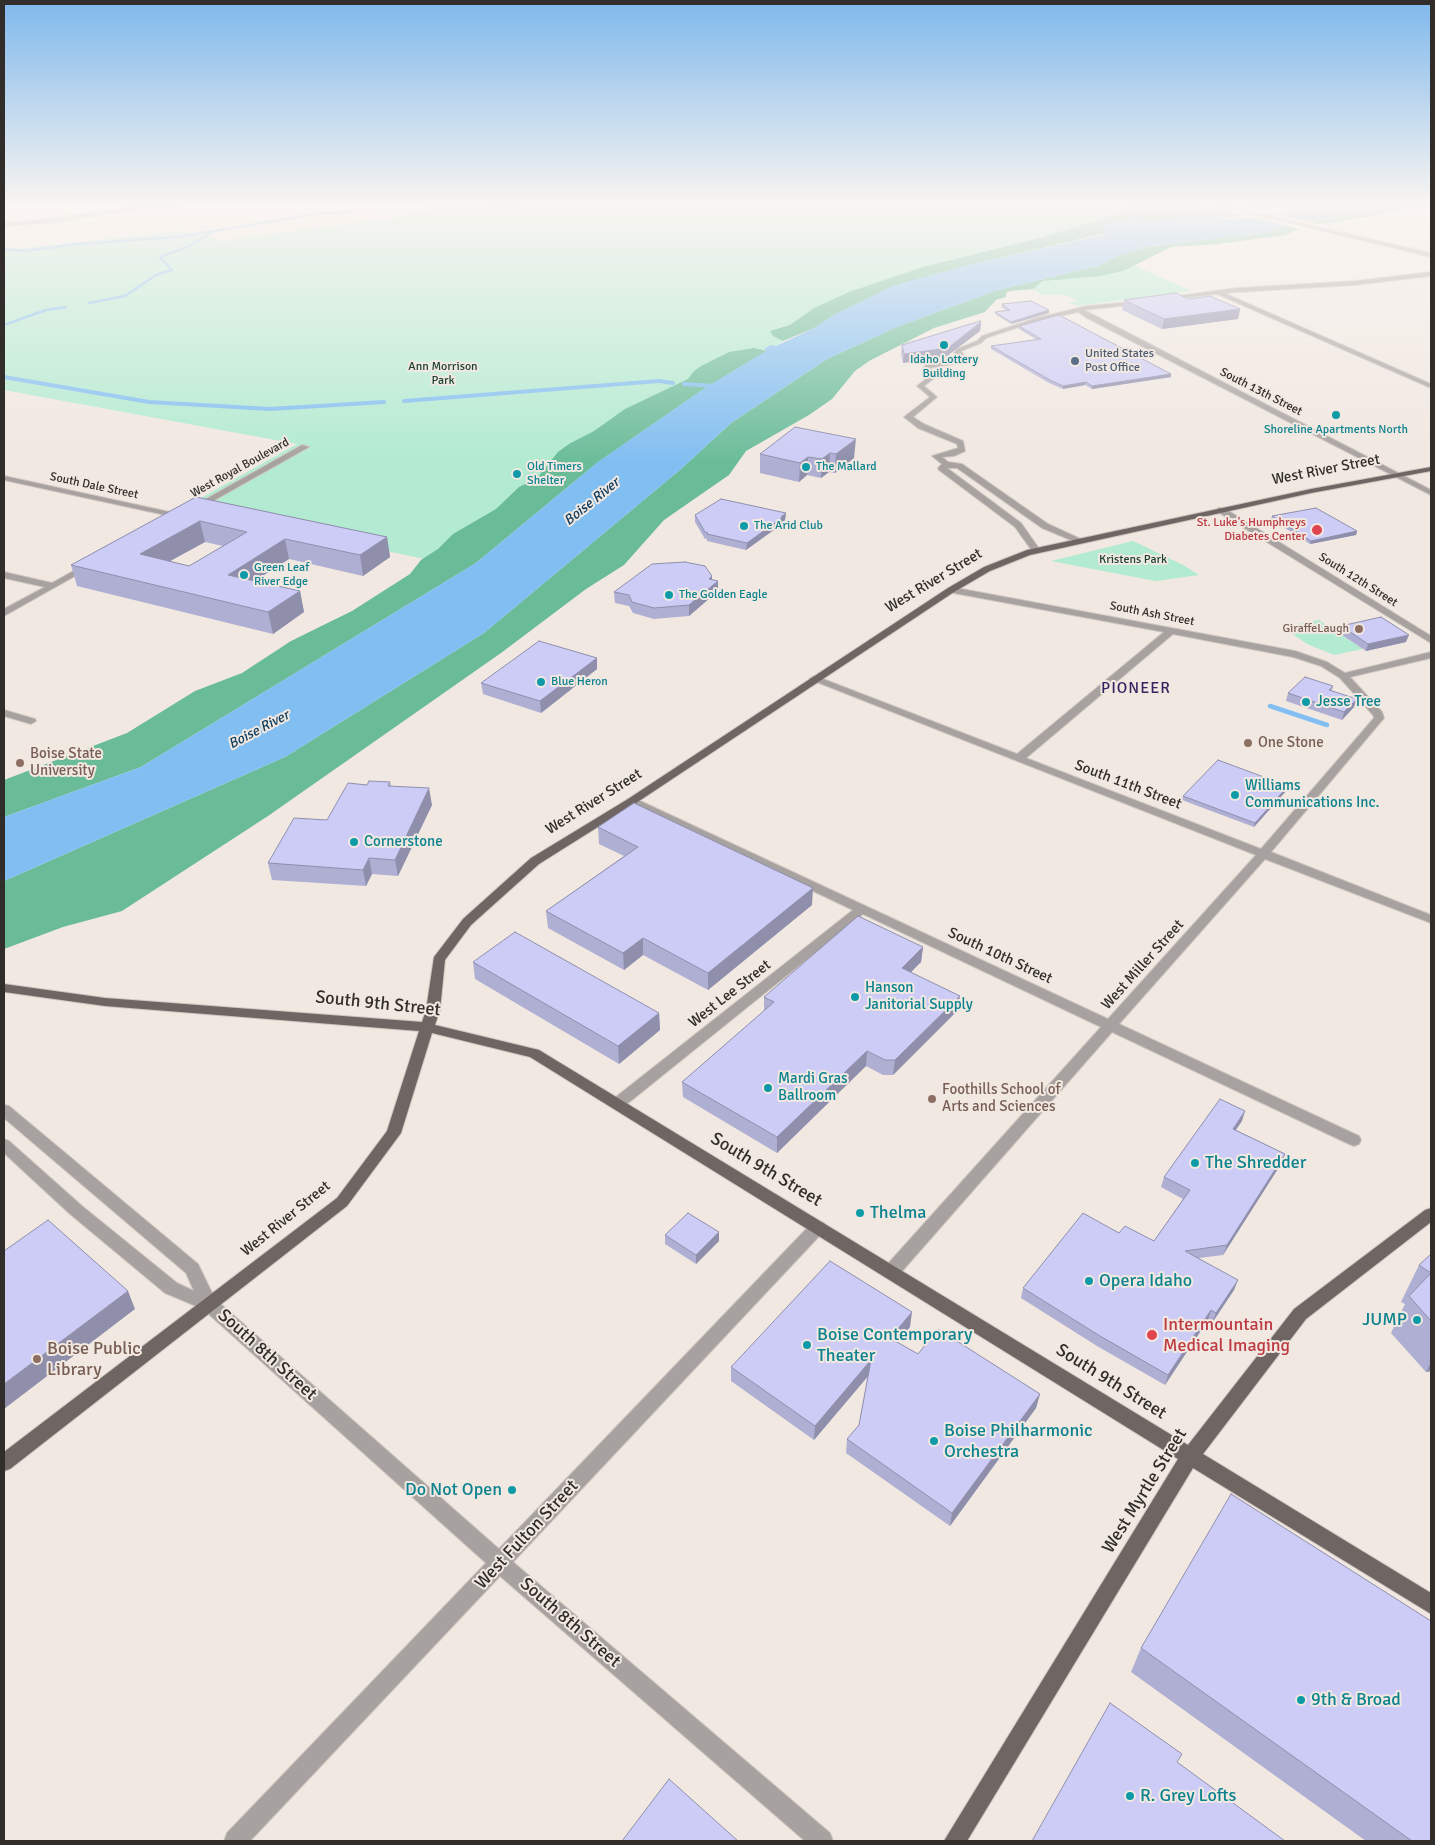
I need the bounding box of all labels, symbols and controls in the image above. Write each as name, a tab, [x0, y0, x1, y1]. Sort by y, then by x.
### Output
marker: Idaho Lottery Building	[938, 339, 950, 351]
place label: United States Post Office	[1085, 347, 1154, 375]
place label: Idaho Lottery Building	[910, 353, 978, 381]
marker: United States Post Office	[1069, 355, 1081, 367]
park label: Ann Morrison Park	[408, 360, 478, 388]
street label: South 13th Street	[1217, 365, 1305, 419]
marker: Shoreline Apartments North	[1330, 409, 1342, 421]
place label: Shoreline Apartments North	[1264, 423, 1408, 437]
street label: West Royal Boulevard	[188, 435, 292, 501]
street label: West River Street	[1270, 451, 1382, 489]
place label: Old Timers Shelter	[527, 460, 582, 488]
place label: The Mallard	[816, 460, 877, 474]
marker: The Mallard	[800, 461, 812, 473]
marker: Old Timers Shelter	[511, 468, 523, 480]
street label: South Dale Street	[49, 470, 139, 502]
water label: Boise River	[561, 475, 623, 529]
place label: St. Luke's Humphreys Diabetes Center	[1197, 516, 1306, 544]
place label: The Arid Club	[754, 519, 823, 533]
marker: The Arid Club	[738, 520, 750, 532]
marker: St. Luke's Humphreys Diabetes Center	[1310, 523, 1324, 537]
street label: West River Street	[882, 545, 986, 617]
street label: South 12th Street	[1316, 550, 1400, 610]
park label: Kristens Park	[1099, 553, 1167, 567]
place label: Green Leaf River Edge	[254, 561, 309, 589]
marker: Green Leaf River Edge	[238, 569, 250, 581]
place label: The Golden Eagle	[679, 588, 768, 602]
marker: The Golden Eagle	[663, 589, 675, 601]
street label: South Ash Street	[1108, 599, 1196, 629]
place label: GiraffeLaugh	[1282, 622, 1349, 636]
marker: GiraffeLaugh	[1353, 623, 1365, 635]
place label: Blue Heron	[551, 675, 608, 689]
marker: Blue Heron	[535, 676, 547, 688]
district label: PIONEER	[1100, 679, 1172, 699]
place label: Jesse Tree	[1316, 693, 1381, 711]
marker: Jesse Tree	[1300, 696, 1312, 708]
water label: Boise River	[226, 707, 292, 753]
place label: One Stone	[1258, 734, 1324, 752]
marker: One Stone	[1242, 737, 1254, 749]
place label: Boise State University	[30, 745, 102, 780]
street label: South 11th Street	[1072, 756, 1184, 814]
marker: Boise State University	[14, 757, 26, 769]
street label: West River Street	[543, 765, 645, 839]
place label: Williams Communications Inc.	[1245, 777, 1380, 812]
marker: Williams Communications Inc.	[1229, 789, 1241, 801]
place label: Cornerstone	[364, 833, 443, 851]
marker: Cornerstone	[348, 836, 360, 848]
street label: West Miller Street	[1098, 916, 1188, 1014]
street label: South 10th Street	[945, 924, 1055, 988]
street label: West Lee Street	[685, 956, 775, 1032]
place label: Hanson Janitorial Supply	[865, 979, 973, 1014]
street label: South 9th Street	[314, 987, 442, 1021]
marker: Hanson Janitorial Supply	[849, 991, 861, 1003]
place label: Mardi Gras Ballroom	[778, 1070, 848, 1105]
place label: Foothills School of Arts and Sciences	[942, 1081, 1060, 1116]
marker: Mardi Gras Ballroom	[762, 1082, 774, 1094]
marker: Foothills School of Arts and Sciences	[926, 1093, 938, 1105]
street label: South 9th Street	[706, 1128, 826, 1212]
place label: The Shredder	[1205, 1152, 1306, 1174]
marker: The Shredder	[1189, 1157, 1201, 1169]
street label: West River Street	[238, 1177, 334, 1261]
place label: Thelma	[870, 1202, 926, 1224]
marker: Thelma	[854, 1207, 866, 1219]
place label: Opera Idaho	[1099, 1270, 1192, 1292]
marker: Opera Idaho	[1083, 1275, 1095, 1287]
street label: South 8th Street	[213, 1305, 321, 1405]
place label: JUMP	[1362, 1309, 1407, 1331]
place label: Intermountain Medical Imaging	[1163, 1314, 1290, 1356]
marker: JUMP	[1411, 1314, 1423, 1326]
place label: Boise Contemporary Theater	[817, 1324, 972, 1366]
marker: Intermountain Medical Imaging	[1145, 1328, 1159, 1342]
place label: Boise Public Library	[47, 1338, 141, 1380]
marker: Boise Contemporary Theater	[801, 1339, 813, 1351]
street label: South 9th Street	[1052, 1339, 1170, 1425]
marker: Boise Public Library	[31, 1353, 43, 1365]
place label: Boise Philharmonic Orchestra	[944, 1420, 1093, 1462]
street label: West Myrtle Street	[1098, 1425, 1192, 1557]
marker: Boise Philharmonic Orchestra	[928, 1435, 940, 1447]
street label: West Fulton Street	[471, 1476, 583, 1594]
place label: Do Not Open	[405, 1479, 502, 1501]
marker: Do Not Open	[506, 1484, 518, 1496]
street label: South 8th Street	[515, 1574, 625, 1672]
place label: 9th & Broad	[1311, 1689, 1401, 1711]
marker: 9th & Broad	[1295, 1694, 1307, 1706]
place label: R. Grey Lofts	[1140, 1785, 1236, 1807]
marker: R. Grey Lofts	[1124, 1790, 1136, 1802]

